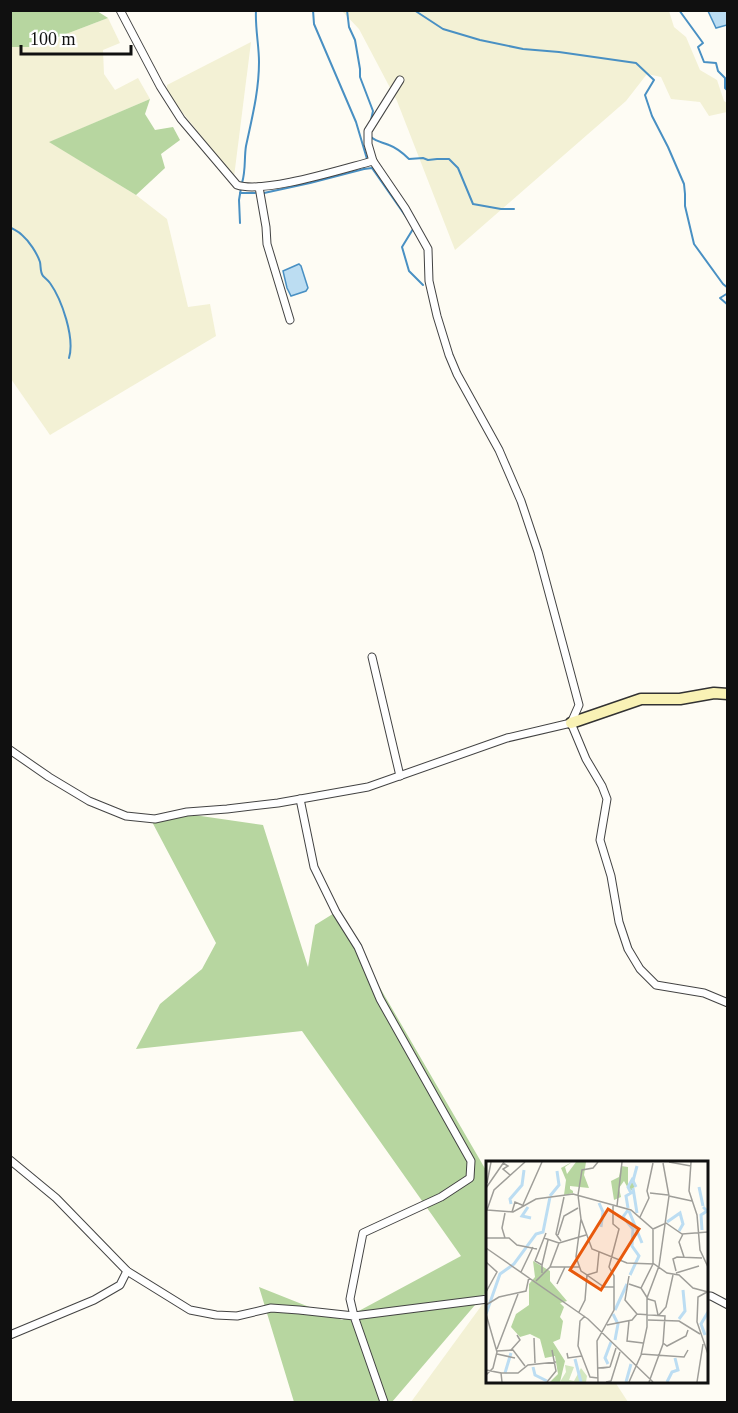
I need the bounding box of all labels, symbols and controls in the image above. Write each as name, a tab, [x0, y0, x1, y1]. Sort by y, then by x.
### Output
scale bar	[21, 18, 130, 56]
text: 100 m	[30, 29, 76, 49]
inset map	[486, 1161, 708, 1383]

